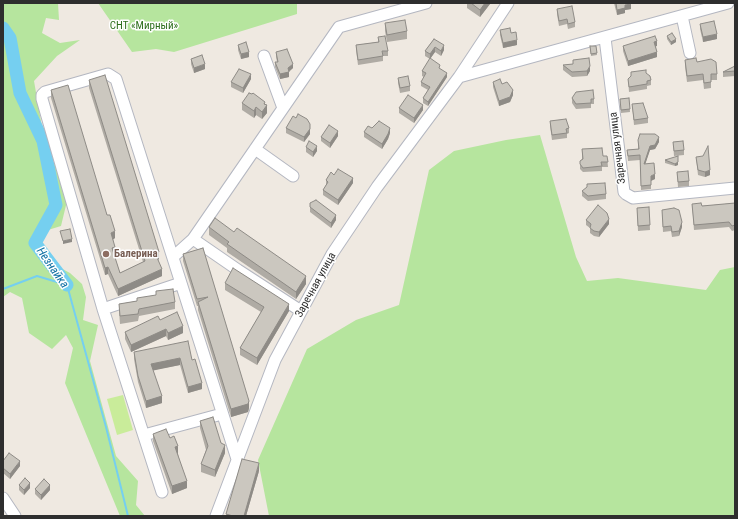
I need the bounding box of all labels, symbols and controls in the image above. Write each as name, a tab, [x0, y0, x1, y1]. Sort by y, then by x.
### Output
park label: СНТ «Мирный»	[110, 19, 178, 33]
street label: Заречная улица	[607, 111, 629, 185]
water label: Незнайка	[33, 245, 71, 291]
place label: Балерина	[114, 247, 158, 261]
marker: Балерина	[101, 249, 111, 259]
street label: Заречная улица	[293, 250, 339, 320]

